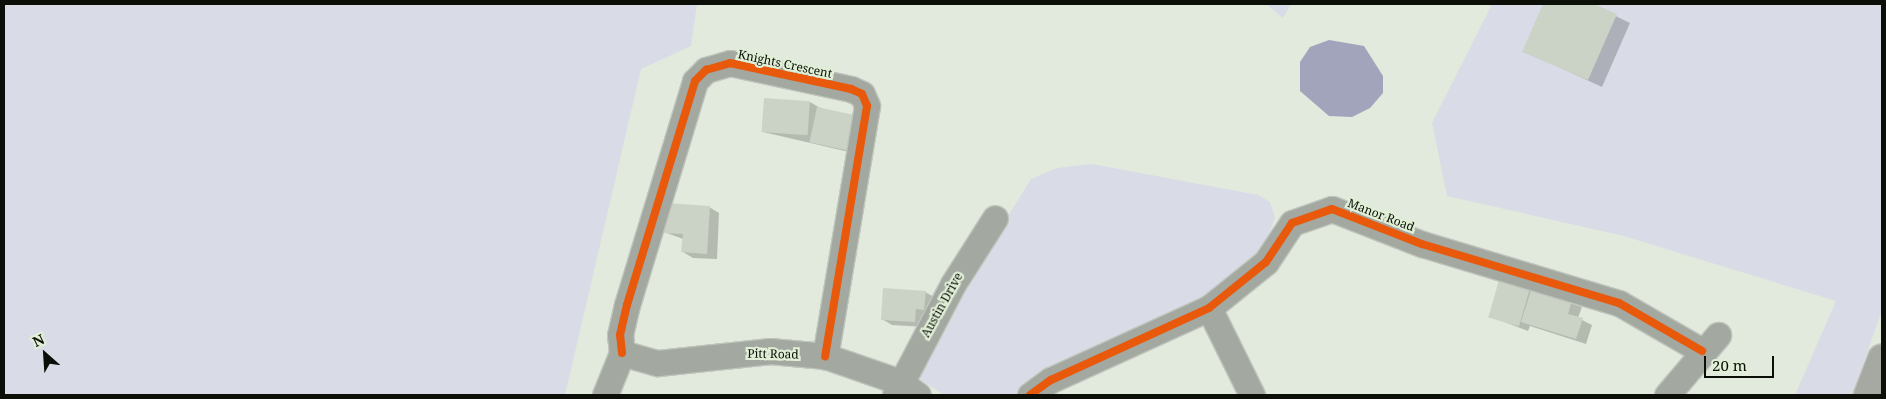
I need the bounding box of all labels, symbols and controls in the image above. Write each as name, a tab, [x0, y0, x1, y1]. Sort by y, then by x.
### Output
street label: Knights Crescent	[737, 47, 833, 81]
street label: Manor Road	[1346, 196, 1416, 234]
street label: Austin Drive	[918, 270, 966, 340]
north arrow	[20, 329, 70, 379]
text: N	[29, 329, 47, 351]
street label: Pitt Road	[747, 346, 799, 362]
scale bar	[1706, 346, 1776, 378]
text: 20 m	[1712, 355, 1747, 375]

